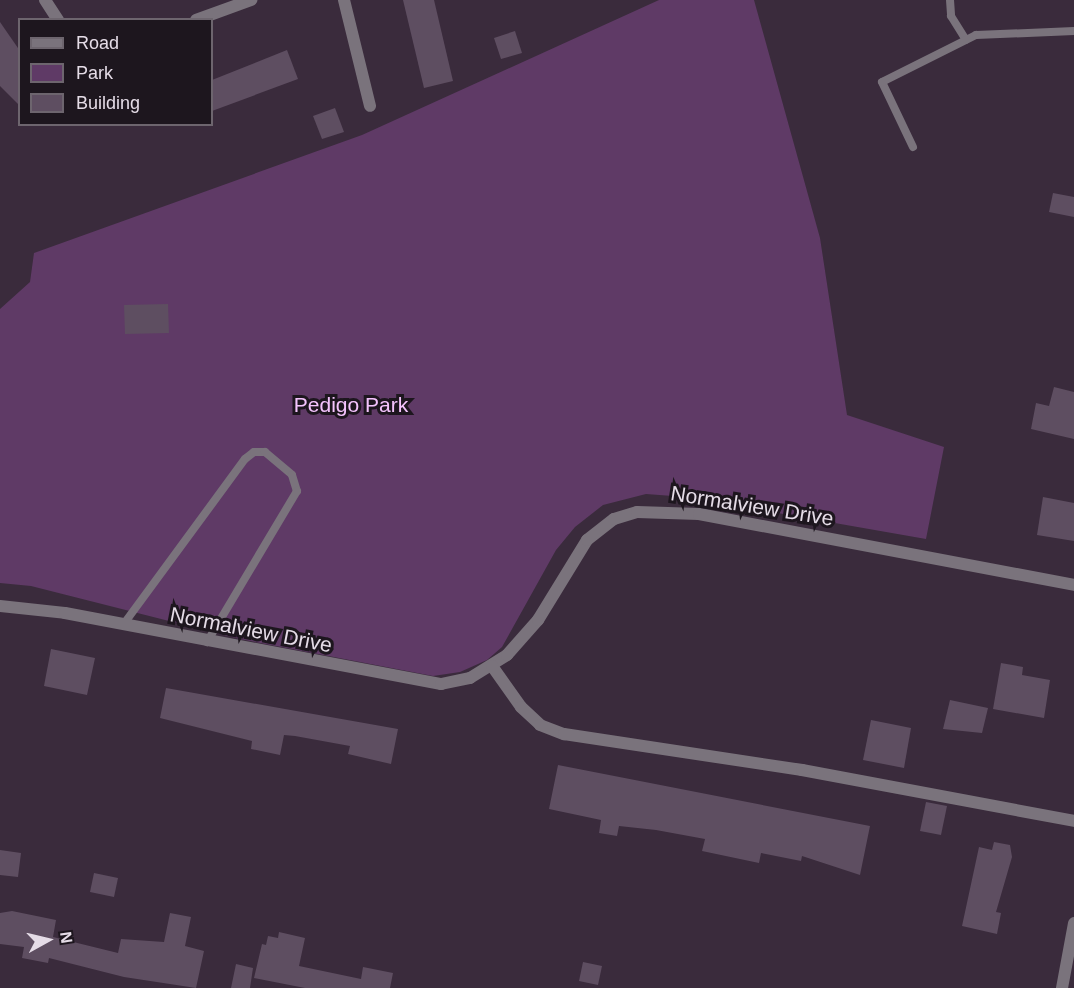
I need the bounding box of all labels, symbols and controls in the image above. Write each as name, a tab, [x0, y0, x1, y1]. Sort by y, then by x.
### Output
legend	[18, 18, 213, 126]
text: Road	[76, 33, 119, 53]
text: Park	[76, 63, 113, 83]
text: Building	[76, 93, 140, 113]
park label: Pedigo Park	[294, 392, 408, 418]
street label: Normalview Drive	[669, 481, 835, 531]
street label: Normalview Drive	[168, 602, 334, 658]
north arrow	[18, 910, 78, 970]
text: N	[57, 931, 76, 944]

